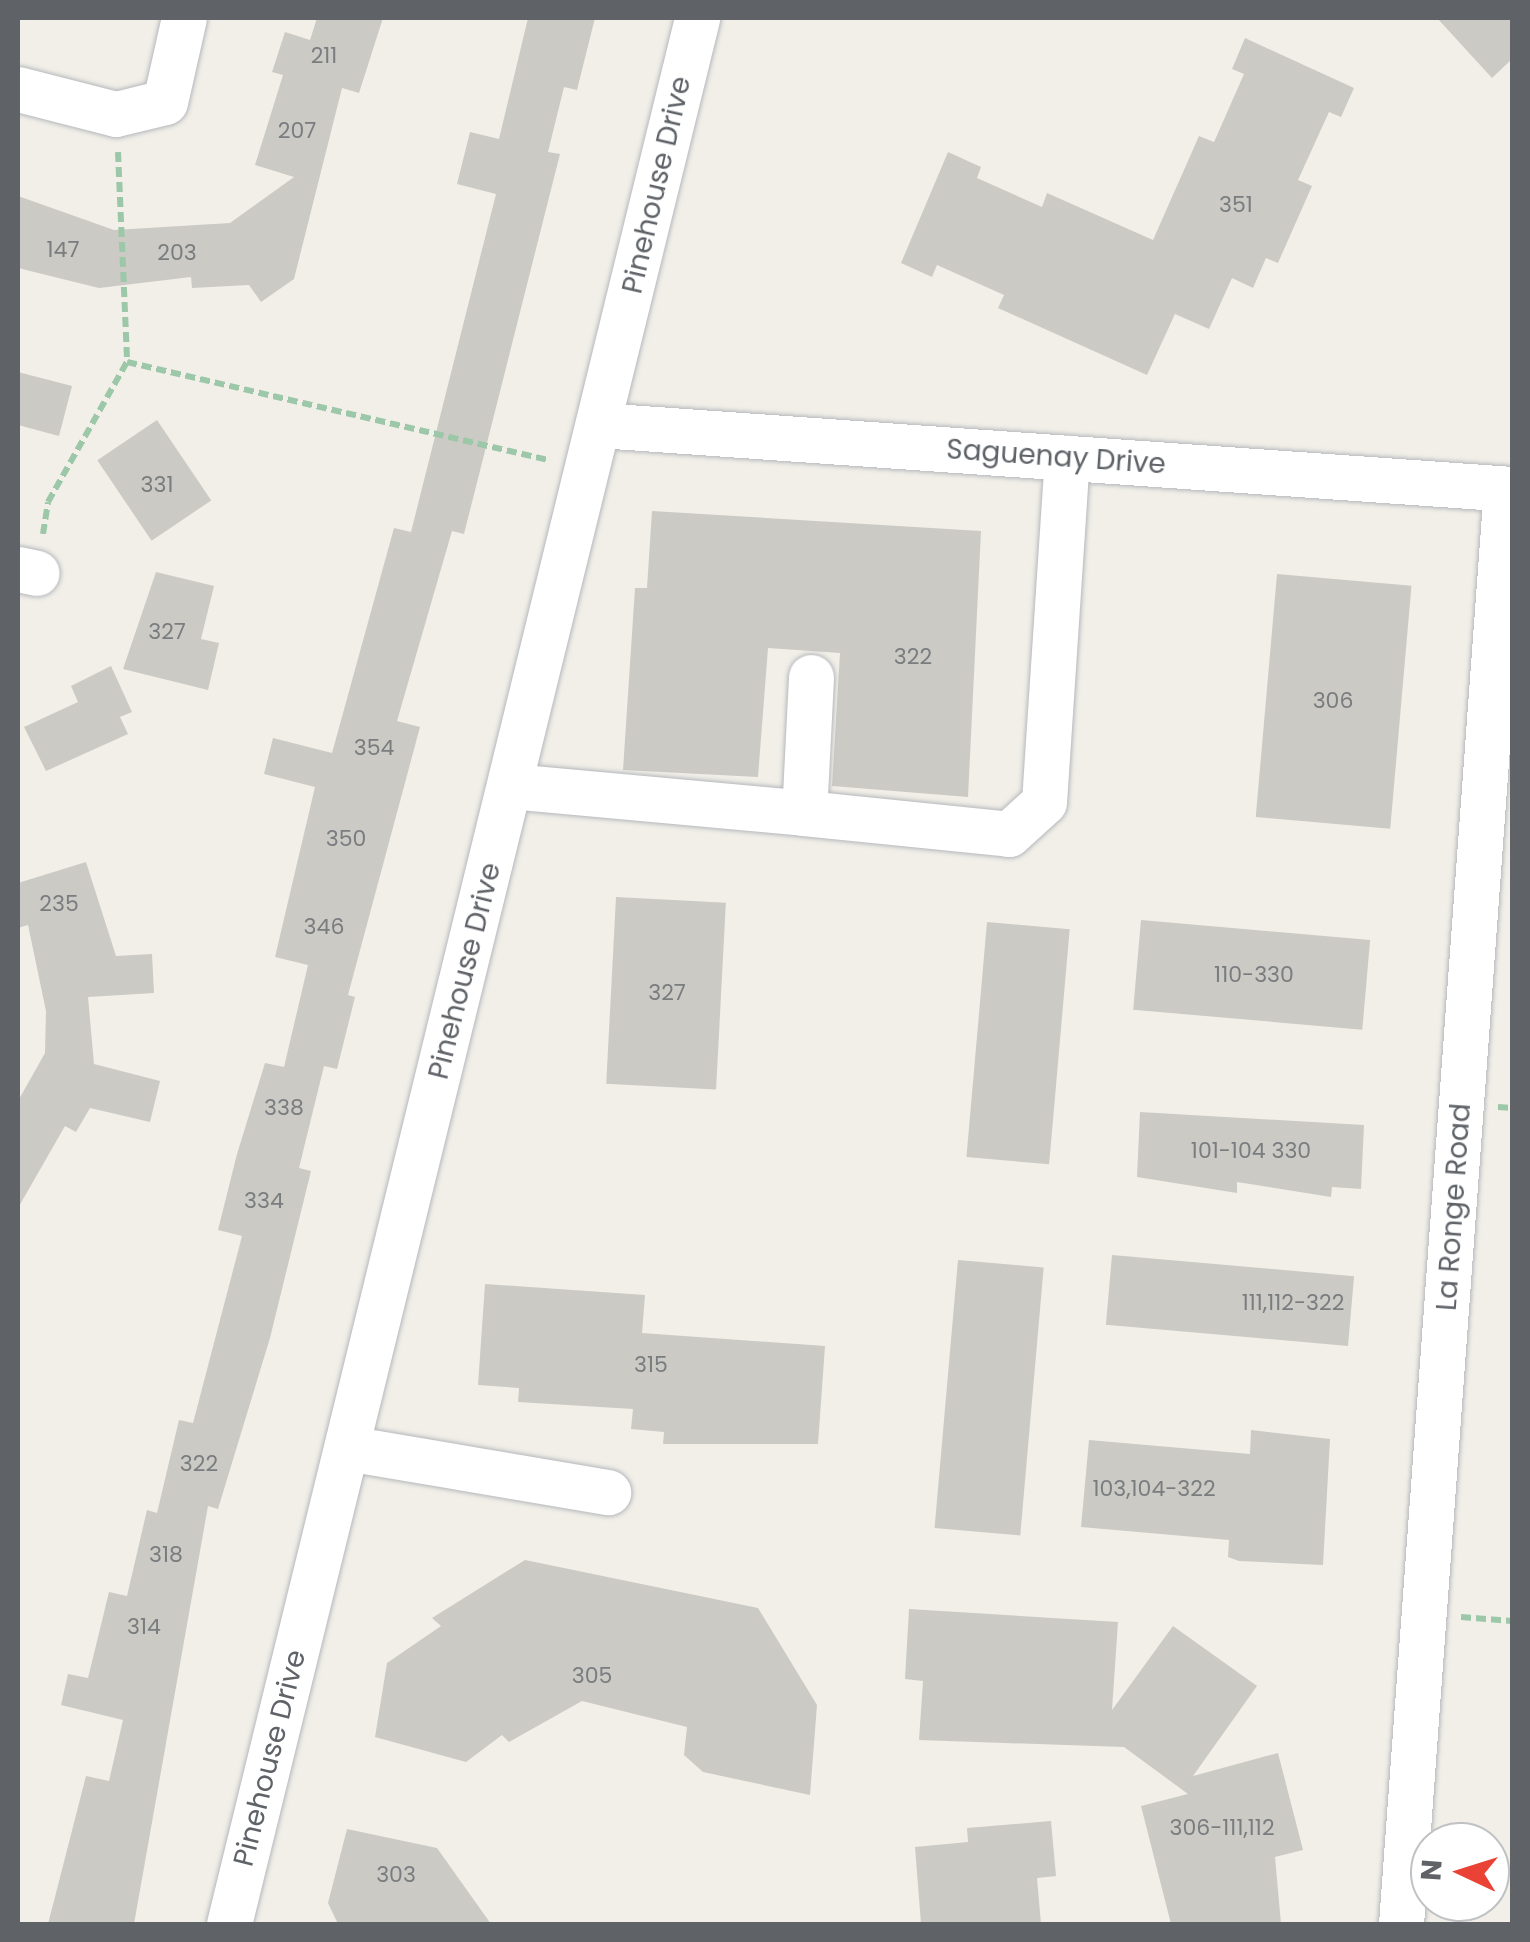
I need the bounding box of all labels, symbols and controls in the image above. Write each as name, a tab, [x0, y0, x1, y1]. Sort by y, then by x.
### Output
house number: 211	[311, 43, 337, 69]
street label: Pinehouse Drive	[616, 73, 698, 297]
house number: 207	[278, 118, 316, 144]
house number: 351	[1219, 192, 1253, 218]
house number: 147	[47, 237, 79, 263]
house number: 203	[157, 240, 197, 266]
street label: Saguenay Drive	[945, 433, 1167, 481]
house number: 331	[141, 472, 173, 498]
house number: 327	[148, 619, 186, 645]
house number: 322	[894, 644, 932, 670]
house number: 306	[1313, 688, 1353, 714]
house number: 354	[354, 735, 394, 761]
house number: 350	[326, 826, 366, 852]
street label: Pinehouse Drive	[422, 859, 508, 1083]
house number: 235	[39, 891, 79, 917]
house number: 346	[304, 914, 344, 940]
house number: 110-330	[1214, 962, 1294, 988]
house number: 327	[648, 980, 686, 1006]
house number: 338	[264, 1095, 304, 1121]
street label: La Ronge Road	[1430, 1102, 1478, 1312]
house number: 101-104 330	[1191, 1138, 1311, 1164]
house number: 334	[244, 1188, 284, 1214]
house number: 111,112-322	[1242, 1290, 1344, 1316]
house number: 315	[634, 1352, 668, 1378]
house number: 322	[180, 1451, 218, 1477]
house number: 103,104-322	[1092, 1476, 1216, 1502]
house number: 318	[149, 1542, 183, 1568]
house number: 314	[127, 1614, 161, 1640]
street label: Pinehouse Drive	[227, 1646, 313, 1870]
house number: 305	[572, 1663, 612, 1689]
house number: 306-111,112	[1169, 1815, 1275, 1841]
north arrow	[1410, 1822, 1510, 1922]
text: N	[1411, 1858, 1452, 1882]
house number: 303	[376, 1862, 416, 1888]

